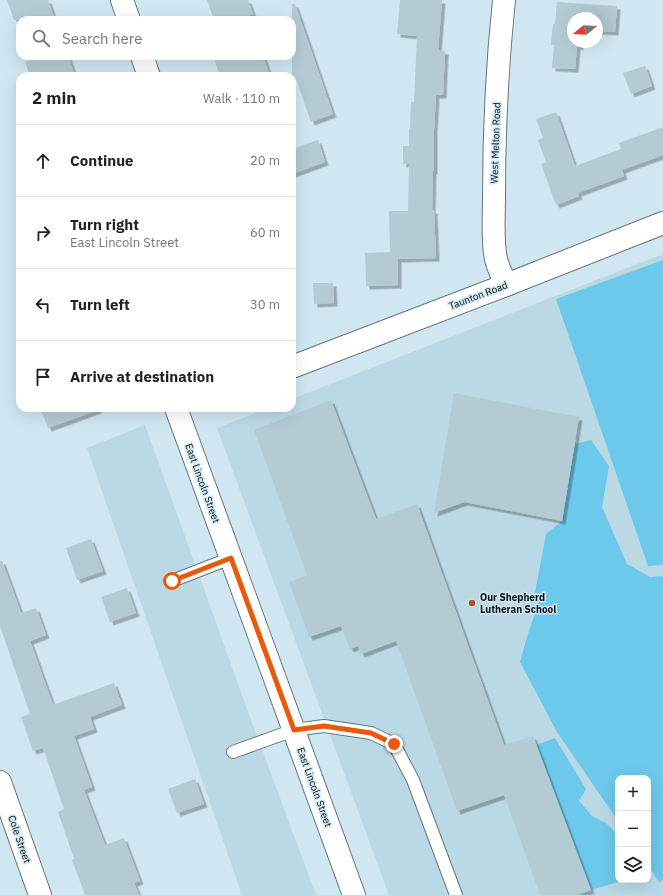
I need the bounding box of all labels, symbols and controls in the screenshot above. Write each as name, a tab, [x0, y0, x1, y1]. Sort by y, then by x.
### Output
north arrow	[567, 12, 603, 48]
search box	[16, 16, 296, 60]
icon: search	[30, 27, 52, 49]
text: Search here	[62, 29, 142, 48]
text: 2 min	[32, 87, 76, 109]
text: Walk · 110 m	[203, 90, 280, 107]
street label: West Melton Road	[488, 102, 503, 184]
icon: ahead	[32, 150, 54, 172]
text: Continue	[70, 151, 134, 170]
text: 20 m	[250, 152, 280, 169]
text: Turn right	[70, 215, 139, 234]
icon: right	[32, 222, 54, 244]
text: 60 m	[250, 224, 280, 241]
text: East Lincoln Street	[70, 234, 179, 251]
street label: Taunton Road	[447, 278, 509, 313]
icon: left	[32, 294, 54, 316]
text: Turn left	[70, 295, 130, 314]
text: 30 m	[250, 296, 280, 313]
icon: arrive	[32, 366, 54, 388]
text: Arrive at destination	[70, 367, 214, 386]
street label: East Lincoln Street	[182, 442, 223, 525]
route start	[163, 572, 181, 590]
place label: Our Shepherd Lutheran School	[480, 591, 556, 616]
marker: Our Shepherd Lutheran School	[467, 598, 477, 608]
route end	[385, 735, 403, 753]
street label: East Lincoln Street	[294, 746, 335, 829]
map controls	[615, 775, 651, 883]
button: +	[615, 775, 651, 811]
button: −	[615, 811, 651, 847]
street label: Cole Street	[5, 813, 34, 865]
button: layers	[615, 847, 651, 883]

